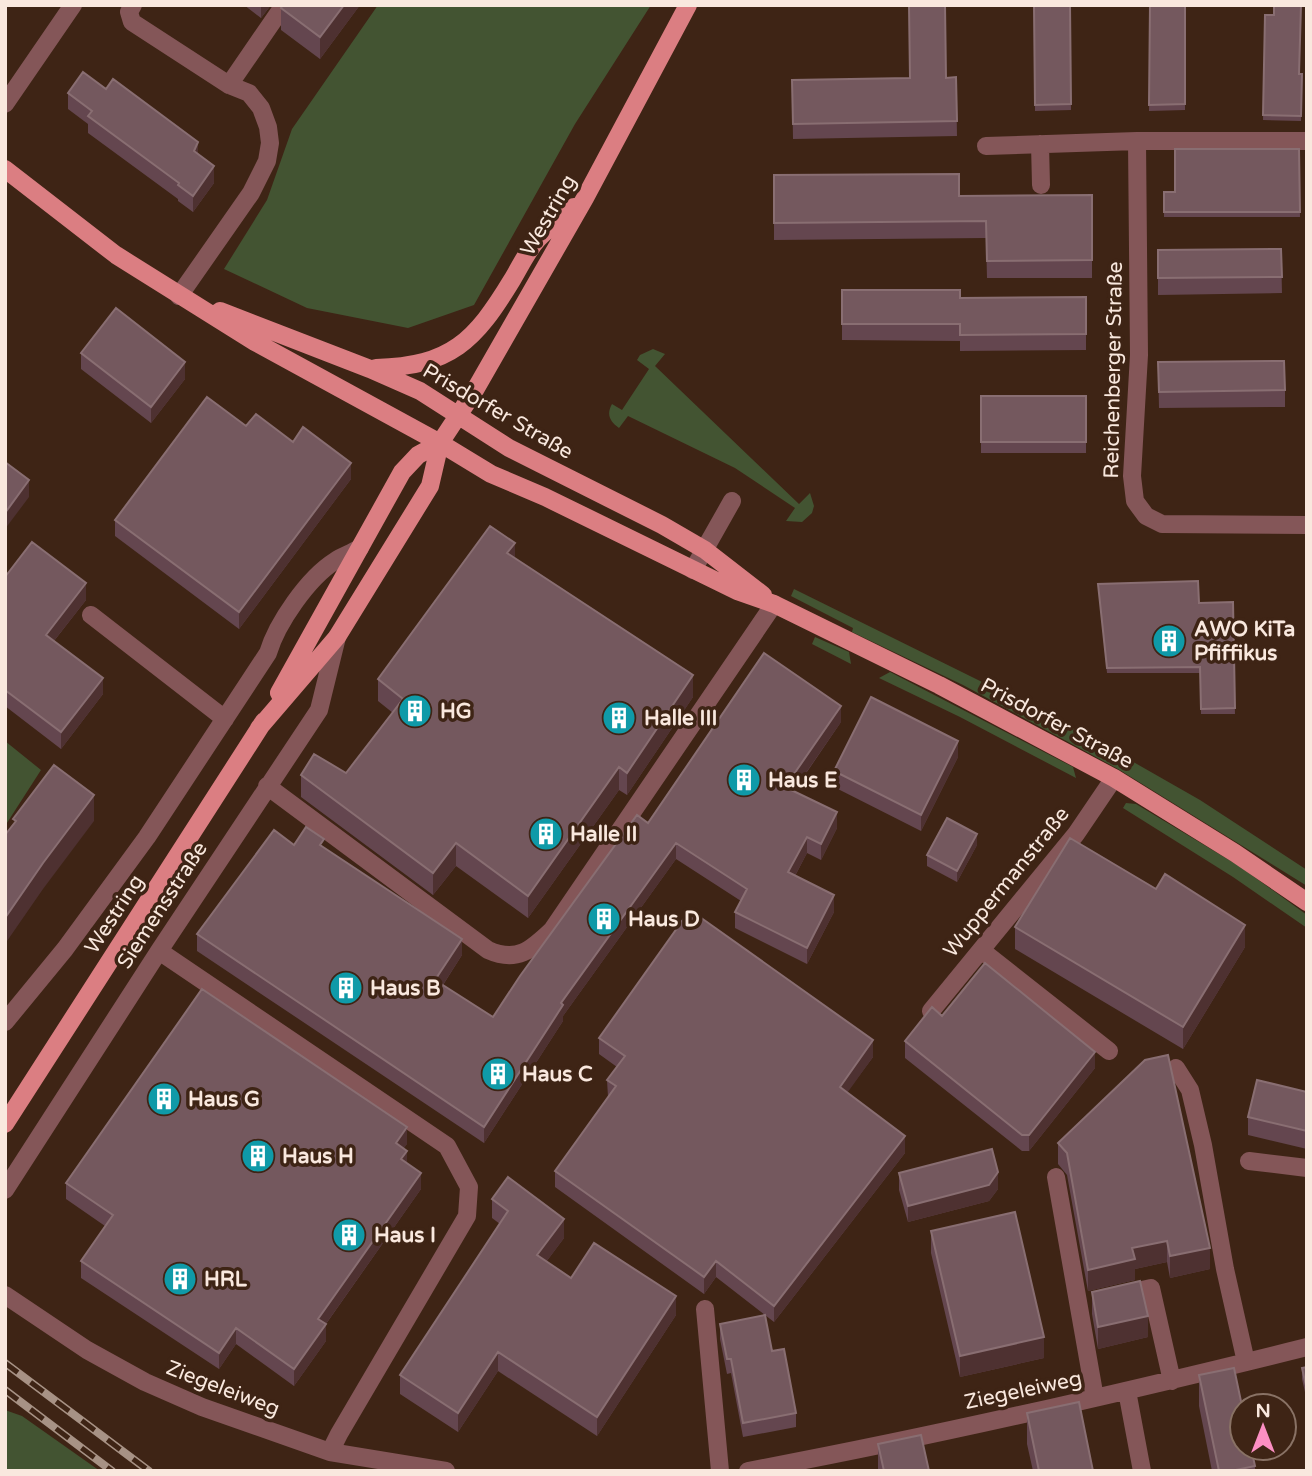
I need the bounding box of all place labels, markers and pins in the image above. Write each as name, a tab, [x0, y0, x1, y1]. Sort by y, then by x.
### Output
place label: AWO KiTa Pfiffikus	[1194, 617, 1295, 666]
building icon: AWO KiTa Pfiffikus	[1150, 622, 1188, 660]
building icon: HG	[396, 692, 434, 730]
place label: HG	[440, 699, 472, 724]
building icon: Halle III	[600, 699, 638, 737]
place label: Halle III	[644, 706, 717, 731]
building icon: Haus E	[725, 761, 763, 799]
place label: Haus E	[768, 768, 837, 793]
building icon: Halle II	[527, 815, 565, 853]
place label: Halle II	[570, 822, 637, 847]
building icon: Haus D	[585, 900, 623, 938]
place label: Haus D	[628, 907, 700, 932]
building icon: Haus B	[327, 969, 365, 1007]
place label: Haus B	[370, 976, 440, 1001]
building icon: Haus C	[479, 1055, 517, 1093]
place label: Haus C	[522, 1062, 593, 1087]
building icon: Haus G	[145, 1080, 183, 1118]
place label: Haus G	[188, 1087, 260, 1112]
building icon: Haus H	[239, 1137, 277, 1175]
place label: Haus H	[282, 1144, 354, 1169]
building icon: Haus I	[330, 1216, 368, 1254]
place label: Haus I	[374, 1223, 436, 1248]
building icon: HRL	[161, 1260, 199, 1298]
place label: HRL	[204, 1267, 248, 1292]

